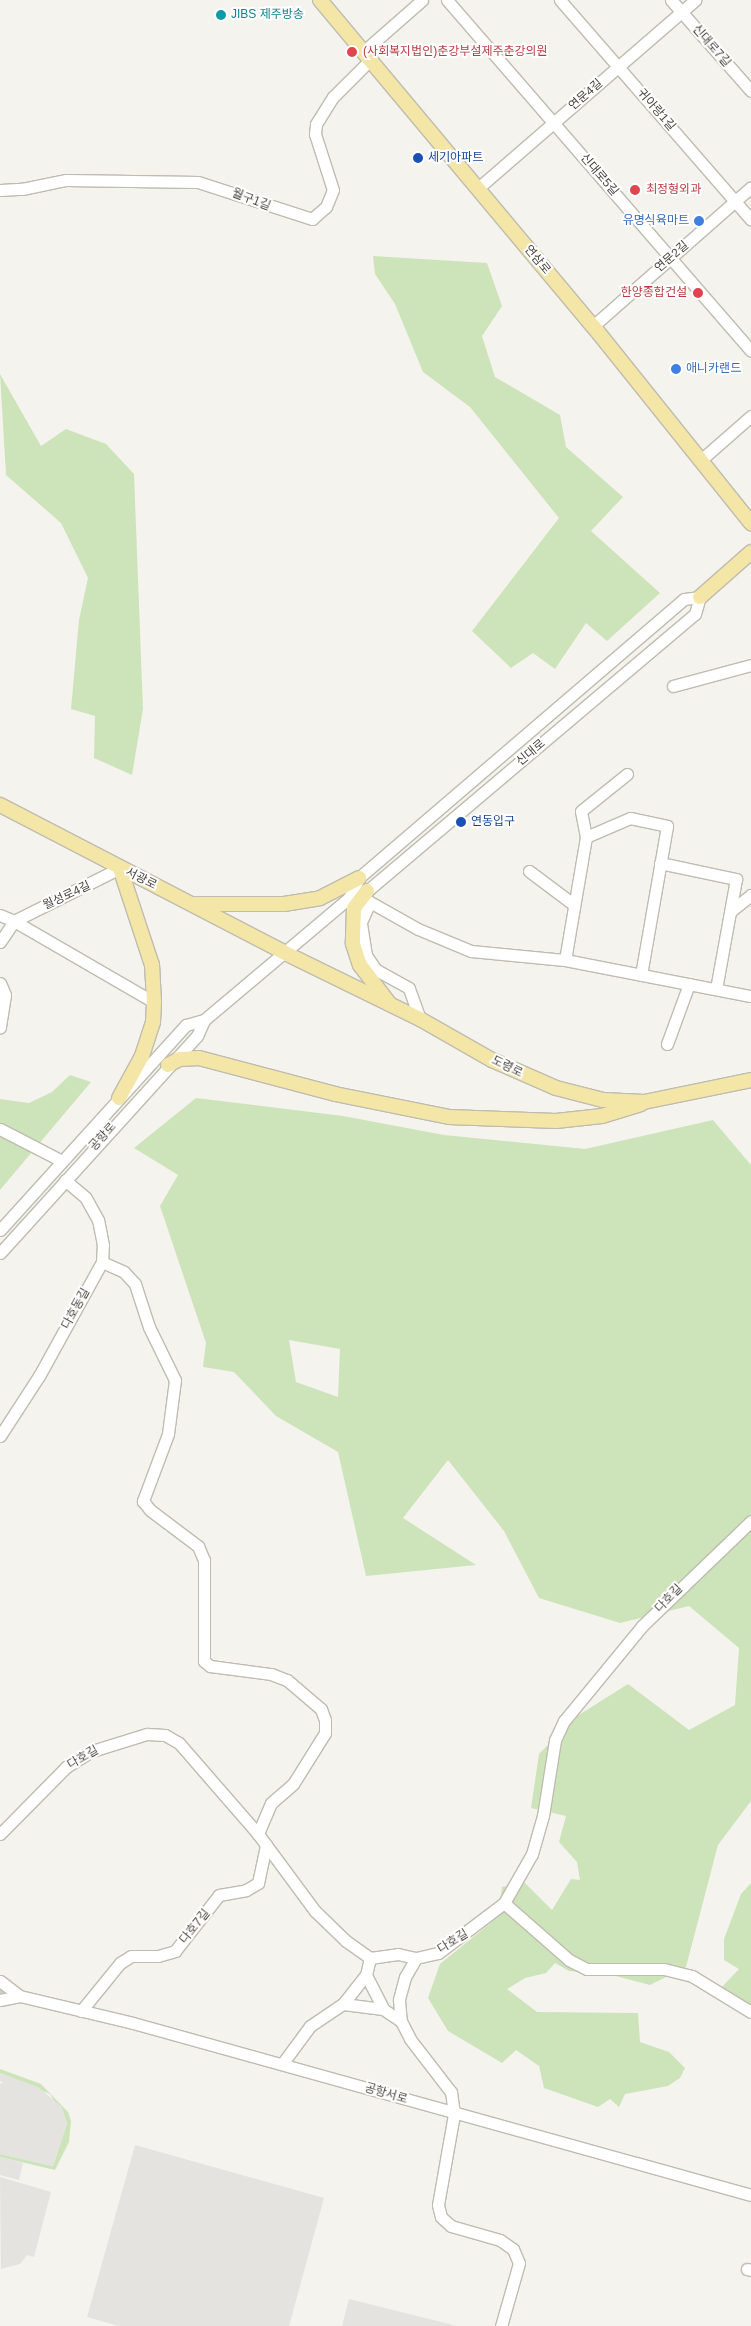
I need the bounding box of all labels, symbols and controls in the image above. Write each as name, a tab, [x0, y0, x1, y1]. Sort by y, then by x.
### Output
place label: JIBS 제주방송	[231, 8, 304, 22]
marker: JIBS 제주방송	[215, 9, 227, 21]
street label: 신대로7길	[689, 22, 733, 70]
marker: (사회복지법인)춘강부설제주춘강의원	[345, 45, 359, 59]
place label: (사회복지법인)춘강부설제주춘강의원	[363, 45, 548, 59]
street label: 연문4길	[566, 77, 606, 113]
street label: 귀아랑1길	[634, 86, 678, 134]
place label: 세기아파트	[428, 151, 483, 165]
street label: 신대로5길	[577, 151, 621, 199]
marker: 세기아파트	[412, 152, 424, 164]
marker: 최정형외과	[628, 183, 642, 197]
place label: 최정형외과	[646, 183, 701, 197]
street label: 월구1길	[230, 186, 272, 214]
place label: 유명식육마트	[623, 214, 689, 228]
marker: 유명식육마트	[693, 215, 705, 227]
street label: 연문2길	[652, 239, 692, 275]
street label: 연삼로	[521, 243, 553, 277]
place label: 한양종합건설	[621, 286, 687, 300]
marker: 한양종합건설	[691, 286, 705, 300]
place label: 애니카랜드	[686, 362, 741, 376]
marker: 애니카랜드	[670, 363, 682, 375]
street label: 신대로	[514, 737, 548, 769]
place label: 연동입구	[471, 815, 515, 829]
marker: 연동입구	[455, 816, 467, 828]
street label: 서광로	[123, 865, 159, 893]
street label: 월성로4길	[41, 879, 93, 913]
street label: 도령로	[489, 1053, 525, 1081]
street label: 공항로	[87, 1120, 119, 1154]
street label: 다호동길	[59, 1286, 93, 1332]
street label: 다호길	[652, 1582, 686, 1616]
street label: 다호길	[65, 1743, 101, 1773]
street label: 다호7길	[177, 1907, 213, 1947]
street label: 다호길	[435, 1927, 471, 1957]
street label: 공항서로	[363, 2081, 409, 2107]

